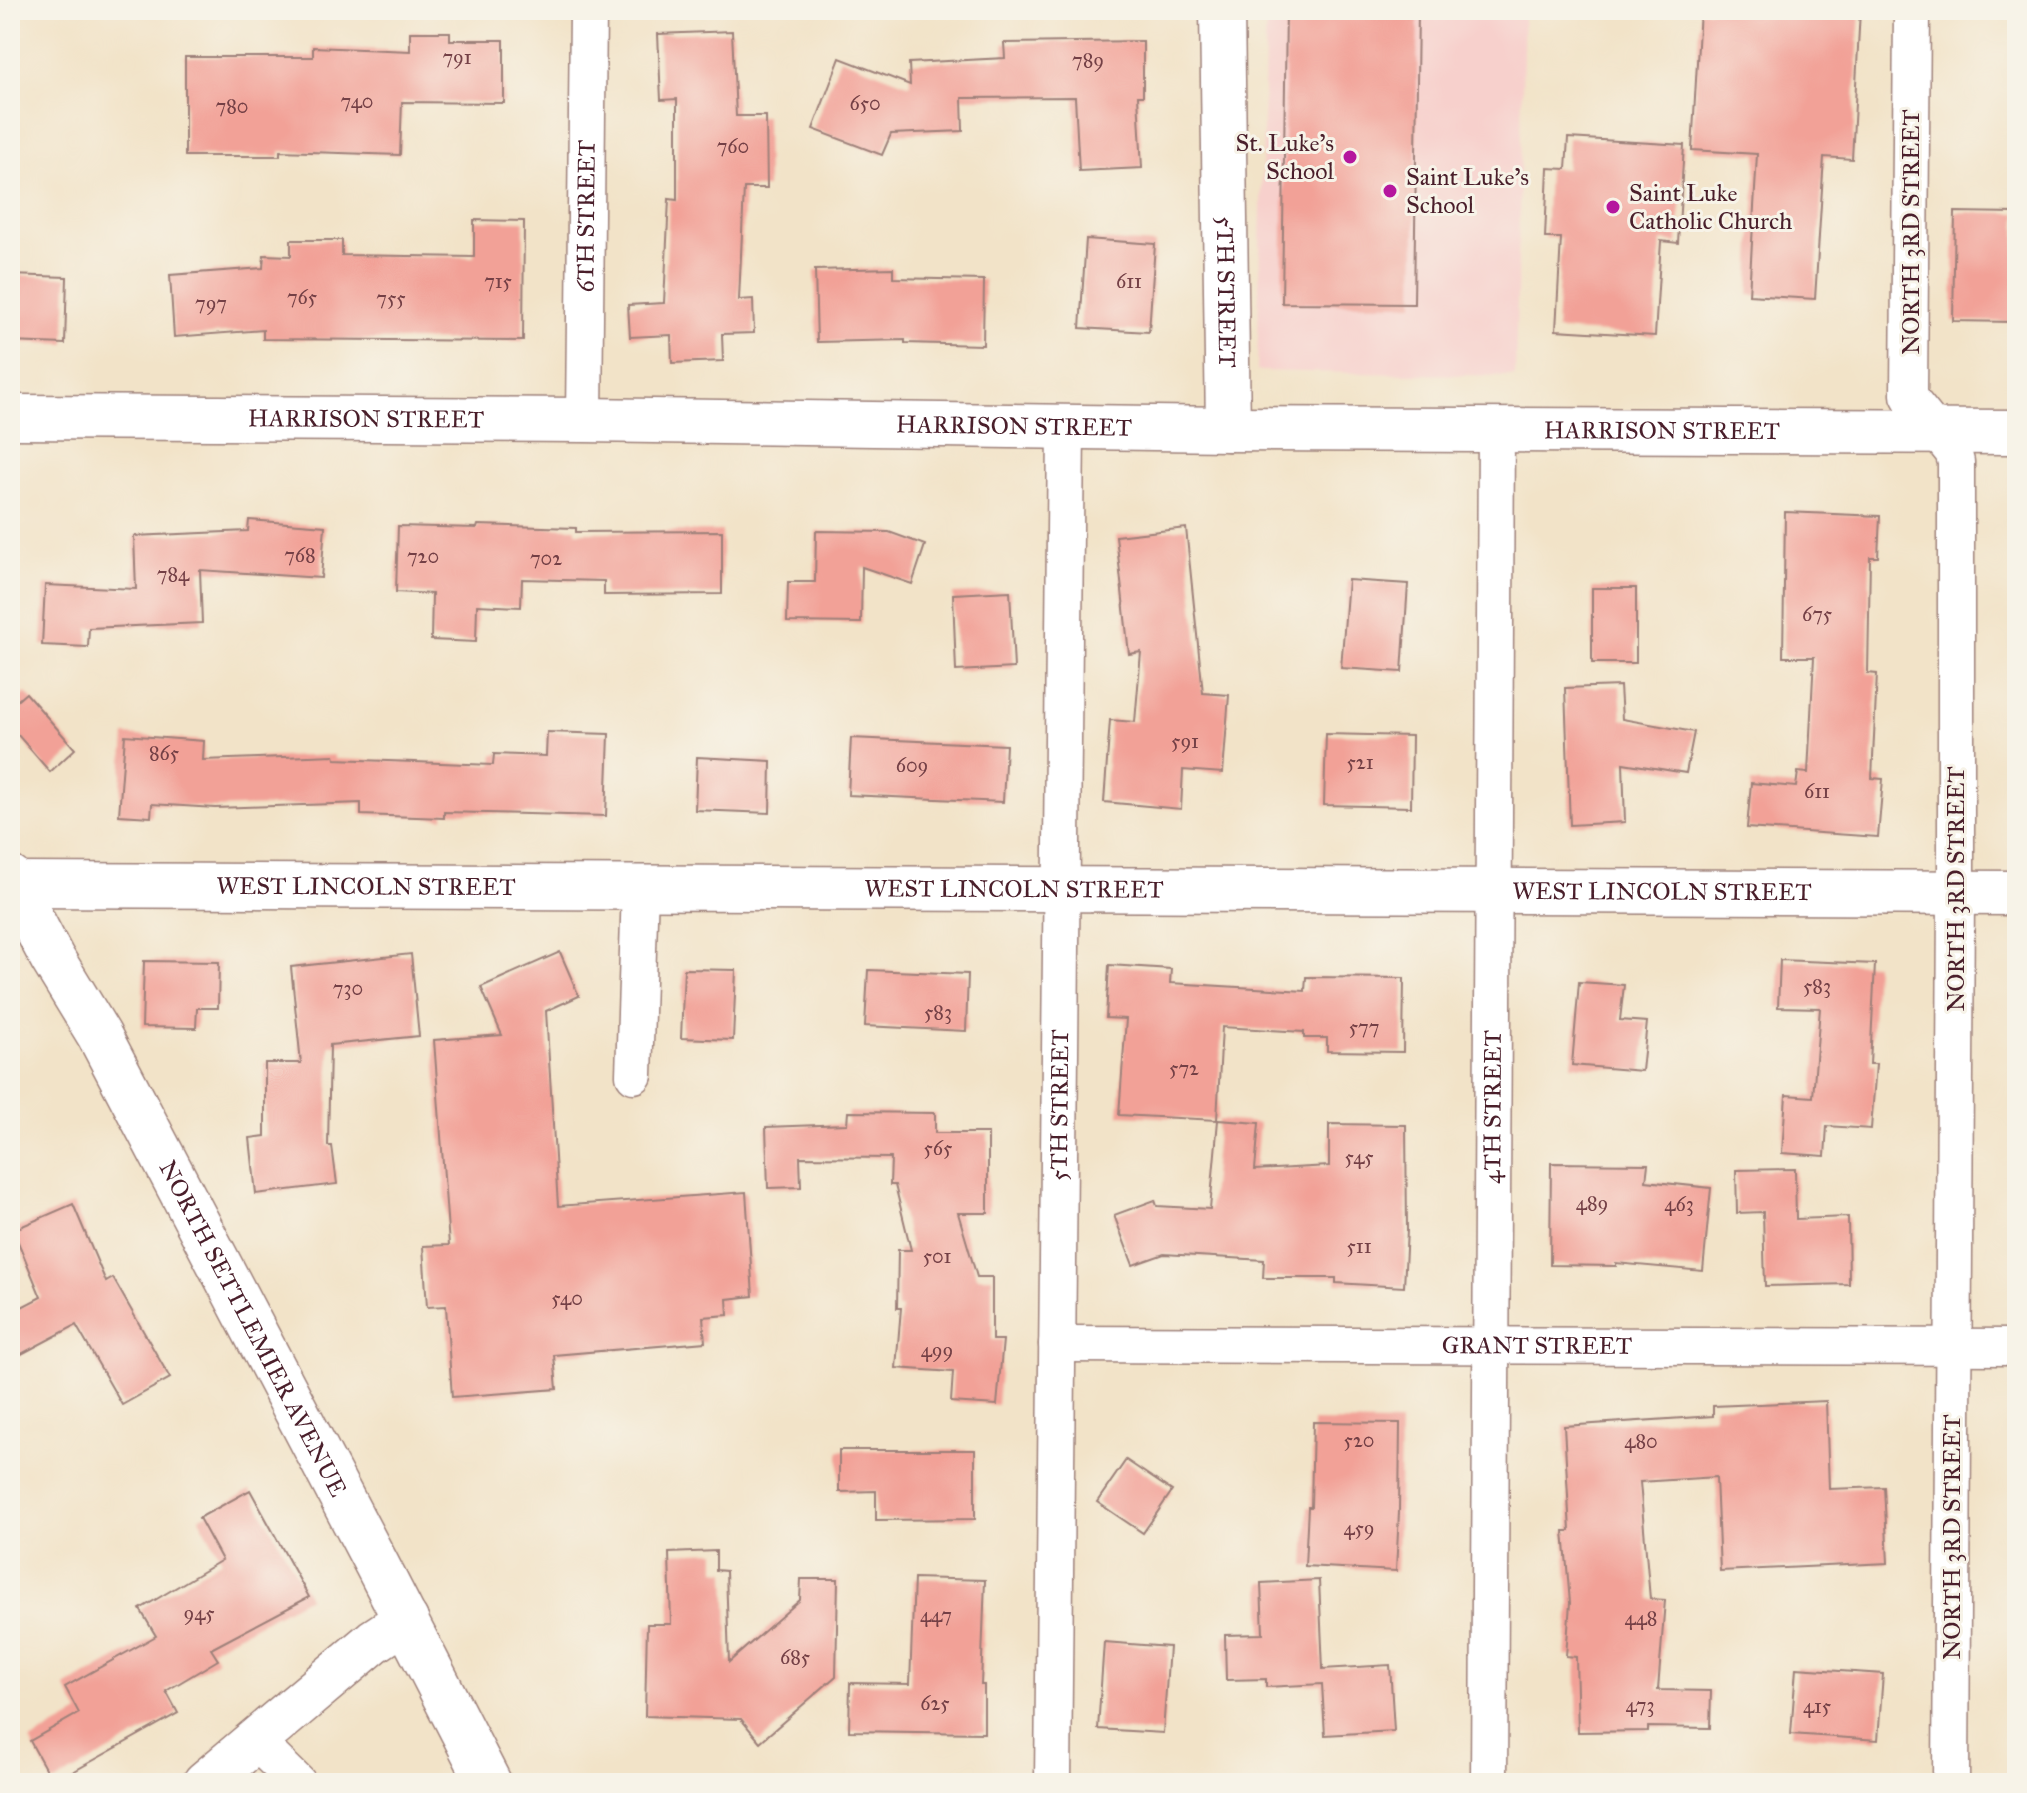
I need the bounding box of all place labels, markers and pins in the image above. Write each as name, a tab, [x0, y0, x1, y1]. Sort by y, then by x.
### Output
place label: St. Luke's School	[1236, 128, 1335, 186]
marker: St. Luke's School	[1341, 148, 1359, 166]
place label: Saint Luke's School	[1406, 162, 1529, 220]
place label: Saint Luke Catholic Church	[1629, 178, 1792, 236]
marker: Saint Luke's School	[1381, 182, 1399, 200]
marker: Saint Luke Catholic Church	[1604, 198, 1622, 216]

